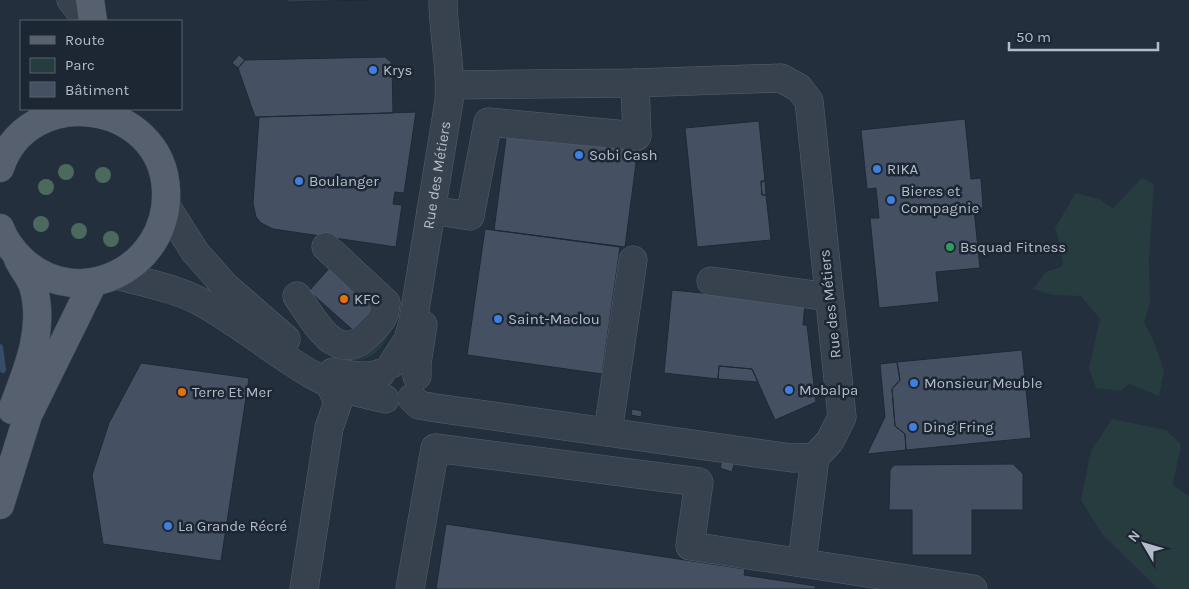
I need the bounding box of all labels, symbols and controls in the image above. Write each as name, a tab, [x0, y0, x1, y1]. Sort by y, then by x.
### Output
legend	[20, 20, 182, 110]
scale bar	[1009, 20, 1158, 52]
text: 50 m	[1016, 28, 1051, 46]
text: Route	[65, 31, 105, 49]
text: Parc	[65, 56, 95, 74]
place label: Krys	[383, 61, 412, 79]
marker: Krys	[367, 64, 379, 76]
text: Bâtiment	[65, 81, 129, 99]
street label: Rue des Métiers	[419, 120, 455, 230]
place label: Sobi Cash	[589, 146, 658, 164]
marker: Sobi Cash	[573, 149, 585, 161]
place label: RIKA	[887, 160, 918, 178]
marker: RIKA	[871, 163, 883, 175]
place label: Boulanger	[309, 172, 379, 190]
marker: Boulanger	[293, 175, 305, 187]
place label: Bieres et Compagnie	[901, 182, 979, 217]
marker: Bieres et Compagnie	[885, 194, 897, 206]
place label: Bsquad Fitness	[960, 238, 1066, 256]
marker: Bsquad Fitness	[944, 241, 956, 253]
street label: Rue des Métiers	[815, 249, 845, 359]
place label: KFC	[354, 290, 380, 308]
marker: KFC	[338, 293, 350, 305]
place label: Saint-Maclou	[508, 310, 600, 328]
marker: Saint-Maclou	[492, 313, 504, 325]
place label: Monsieur Meuble	[924, 374, 1042, 392]
marker: Monsieur Meuble	[908, 377, 920, 389]
place label: Mobalpa	[799, 381, 858, 399]
place label: Terre Et Mer	[192, 383, 272, 401]
marker: Mobalpa	[783, 384, 795, 396]
marker: Terre Et Mer	[176, 386, 188, 398]
place label: Ding Fring	[923, 418, 994, 436]
marker: Ding Fring	[907, 421, 919, 433]
place label: La Grande Récré	[178, 517, 287, 535]
north arrow	[1119, 519, 1169, 569]
marker: La Grande Récré	[162, 520, 174, 532]
text: N	[1124, 527, 1144, 545]

